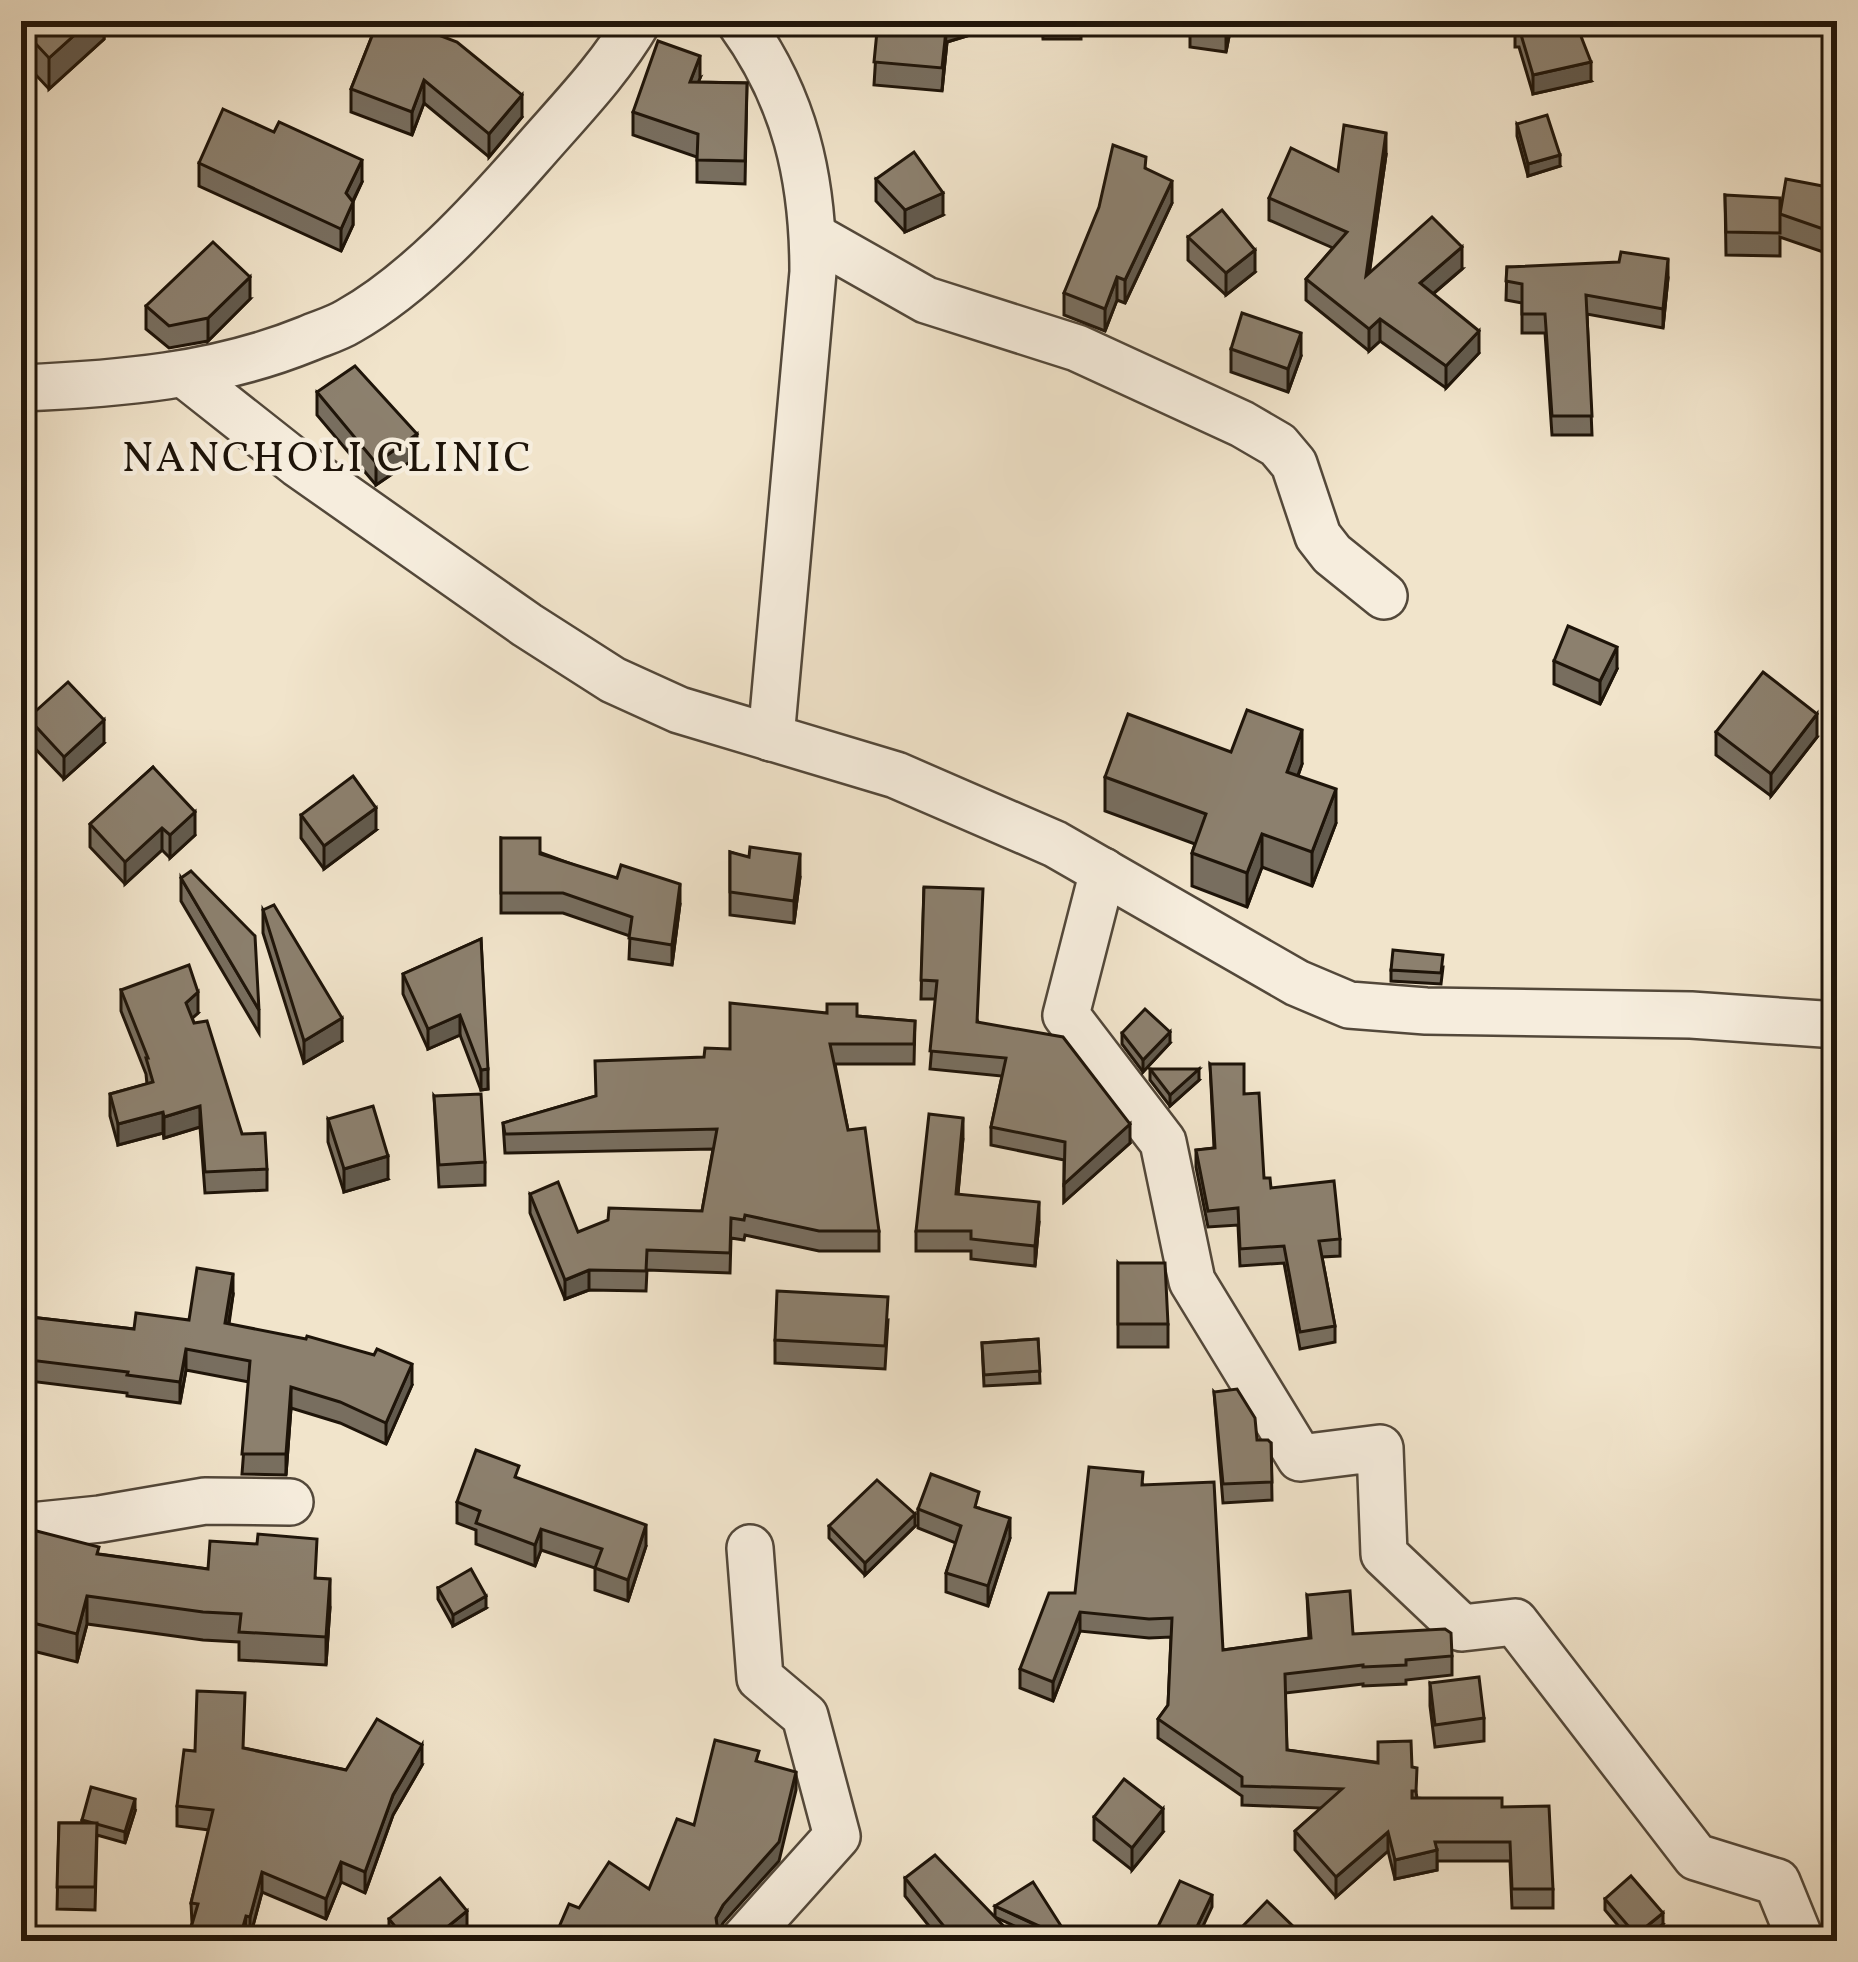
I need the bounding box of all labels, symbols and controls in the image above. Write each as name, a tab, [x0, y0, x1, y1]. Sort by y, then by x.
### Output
district label: NANCHOLI CLINIC	[122, 431, 534, 490]

